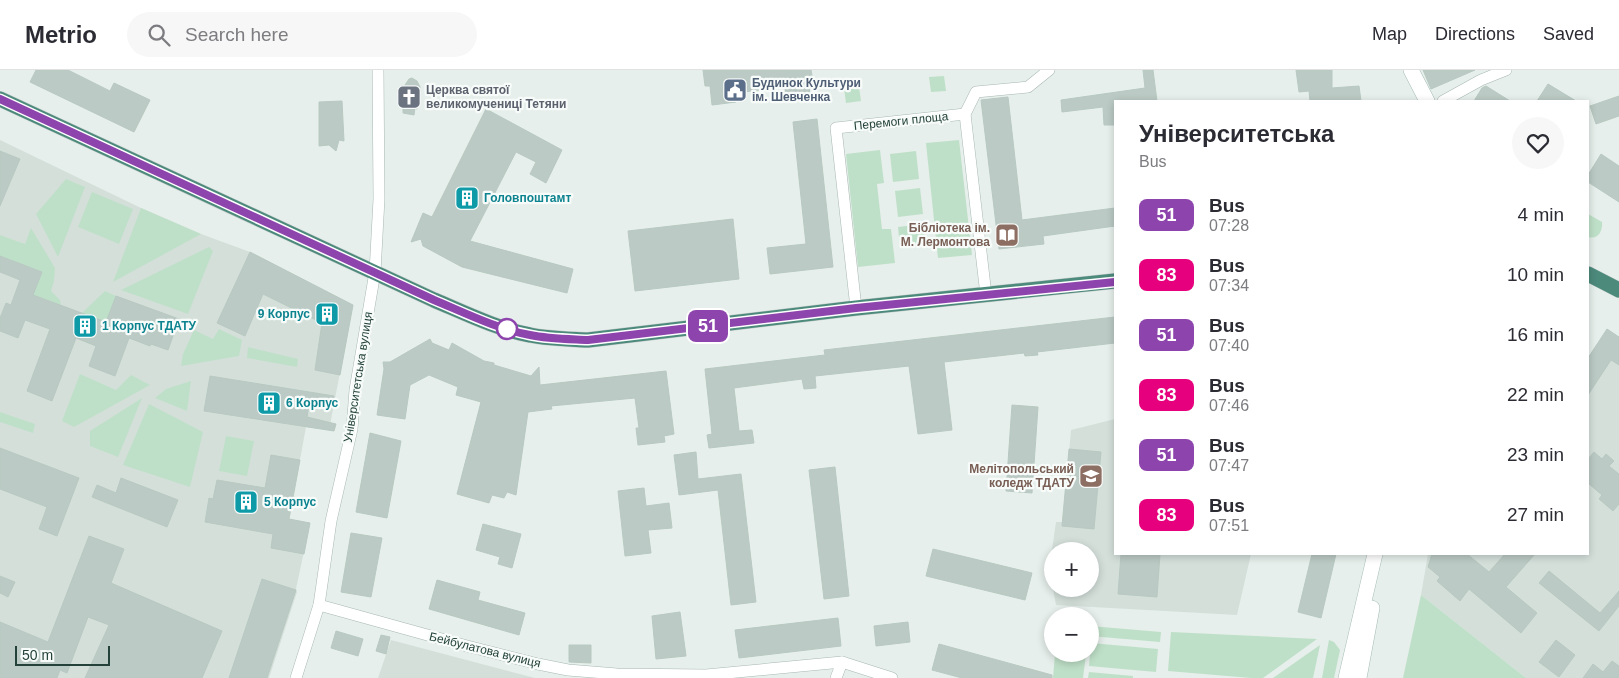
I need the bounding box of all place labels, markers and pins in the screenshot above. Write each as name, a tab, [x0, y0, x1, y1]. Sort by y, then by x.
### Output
place label: Будинок Культури ім. Шевченка	[752, 76, 861, 104]
public building icon: Будинок Культури ім. Шевченка	[722, 77, 748, 103]
place label: Церква святої великомучениці Тетяни	[426, 83, 566, 111]
church icon: Церква святої великомучениці Тетяни	[396, 84, 422, 110]
building icon: Головпоштамт	[454, 185, 480, 211]
place label: Головпоштамт	[484, 191, 571, 205]
place label: Бібліотека ім. М. Лермонтова	[901, 221, 990, 249]
library icon: Бібліотека ім. М. Лермонтова	[994, 222, 1020, 248]
building icon: 9 Корпус	[314, 301, 340, 327]
place label: 9 Корпус	[258, 307, 310, 321]
building icon: 1 Корпус ТДАТУ	[72, 313, 98, 339]
unlabelled marker	[496, 318, 518, 340]
place label: 1 Корпус ТДАТУ	[102, 319, 197, 333]
building icon: 6 Корпус	[256, 390, 282, 416]
place label: 6 Корпус	[286, 396, 339, 410]
place label: Мелітопольський коледж ТДАТУ	[969, 462, 1075, 490]
school or university icon: Мелітопольський коледж ТДАТУ	[1078, 463, 1104, 489]
building icon: 5 Корпус	[233, 489, 259, 515]
place label: 5 Корпус	[264, 495, 317, 509]

